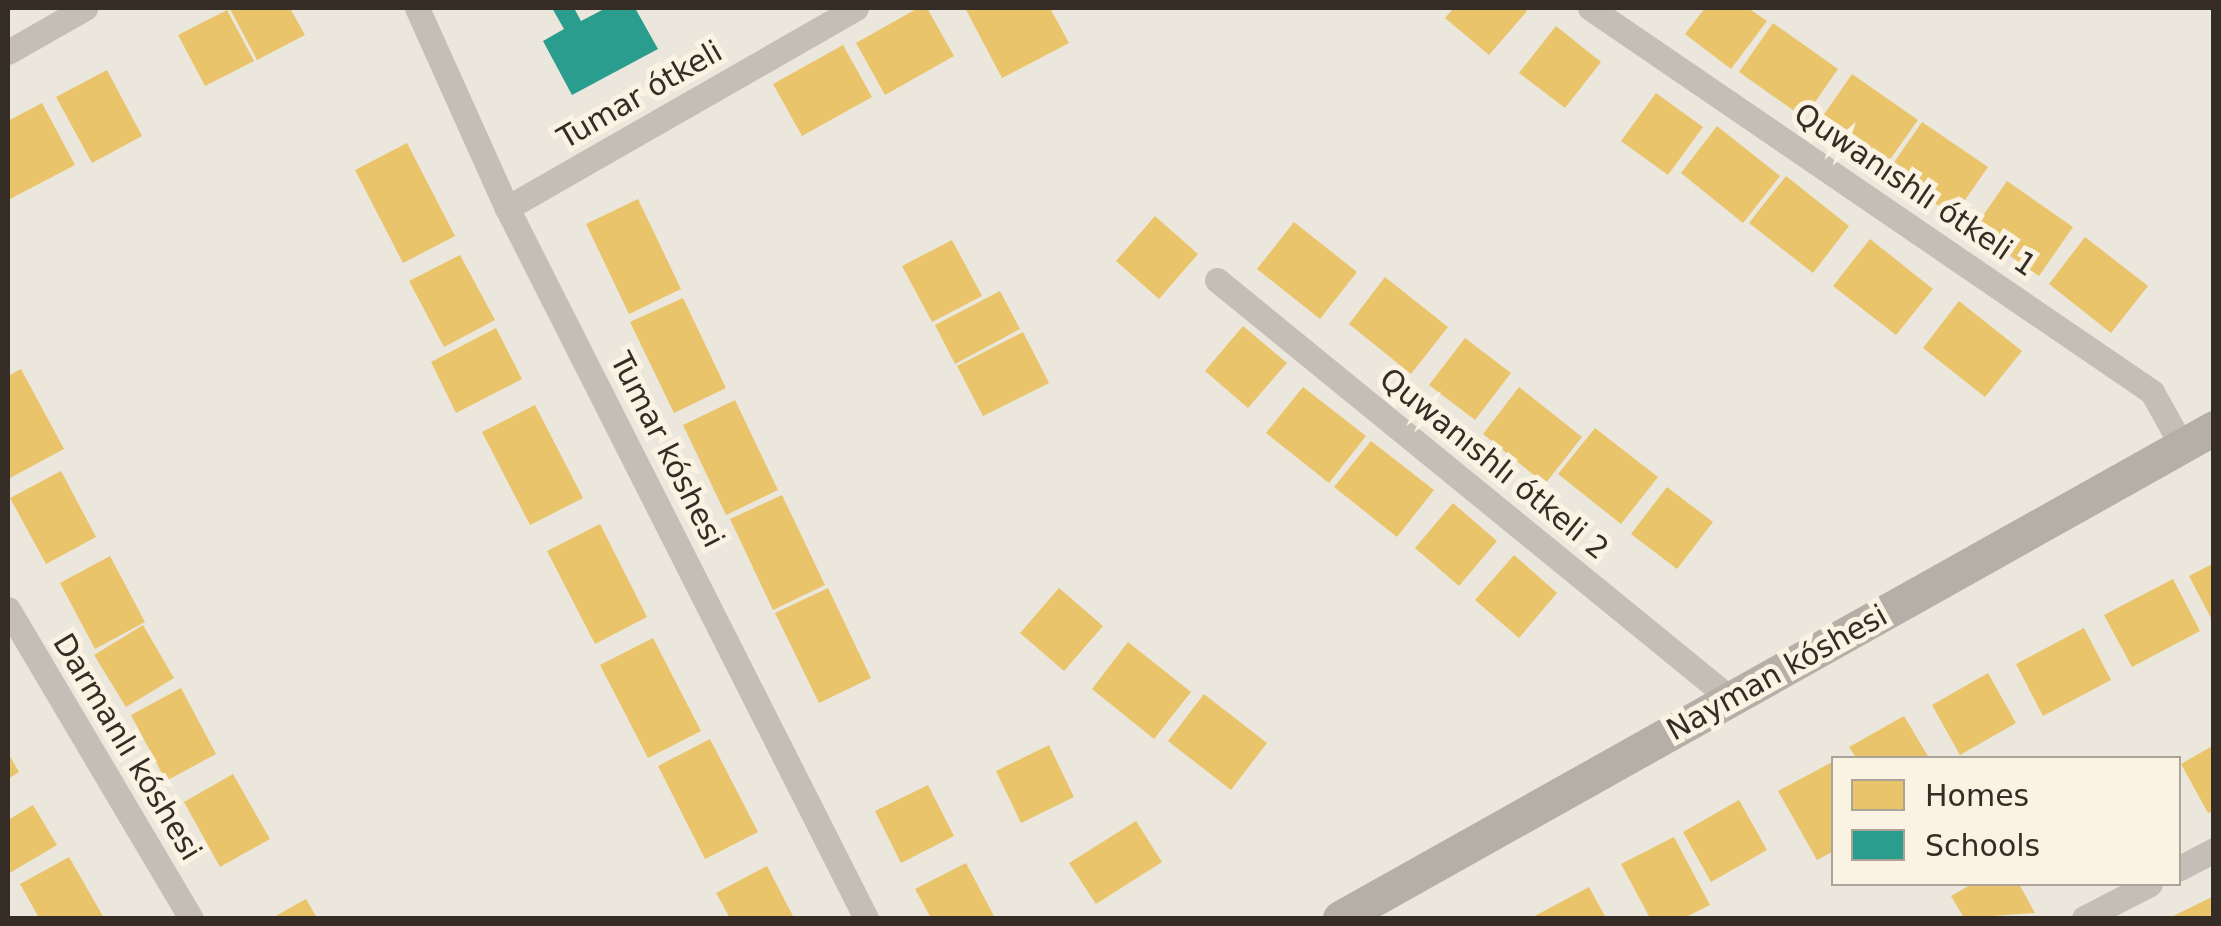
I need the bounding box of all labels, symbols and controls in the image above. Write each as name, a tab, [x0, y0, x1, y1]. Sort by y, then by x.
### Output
street label: Tumar ótkeli	[551, 33, 729, 157]
street label: Quwanıshlı ótkeli 1	[1787, 96, 2043, 284]
street label: Tumar kóshesi	[602, 346, 732, 554]
street label: Quwanıshlı ótkeli 2	[1372, 361, 1616, 567]
street label: Nayman kóshesi	[1660, 598, 1894, 748]
street label: Darmanlı kóshesi	[45, 627, 209, 867]
legend	[1831, 756, 2181, 886]
text: Homes	[1925, 778, 2029, 813]
text: Schools	[1925, 828, 2040, 863]

